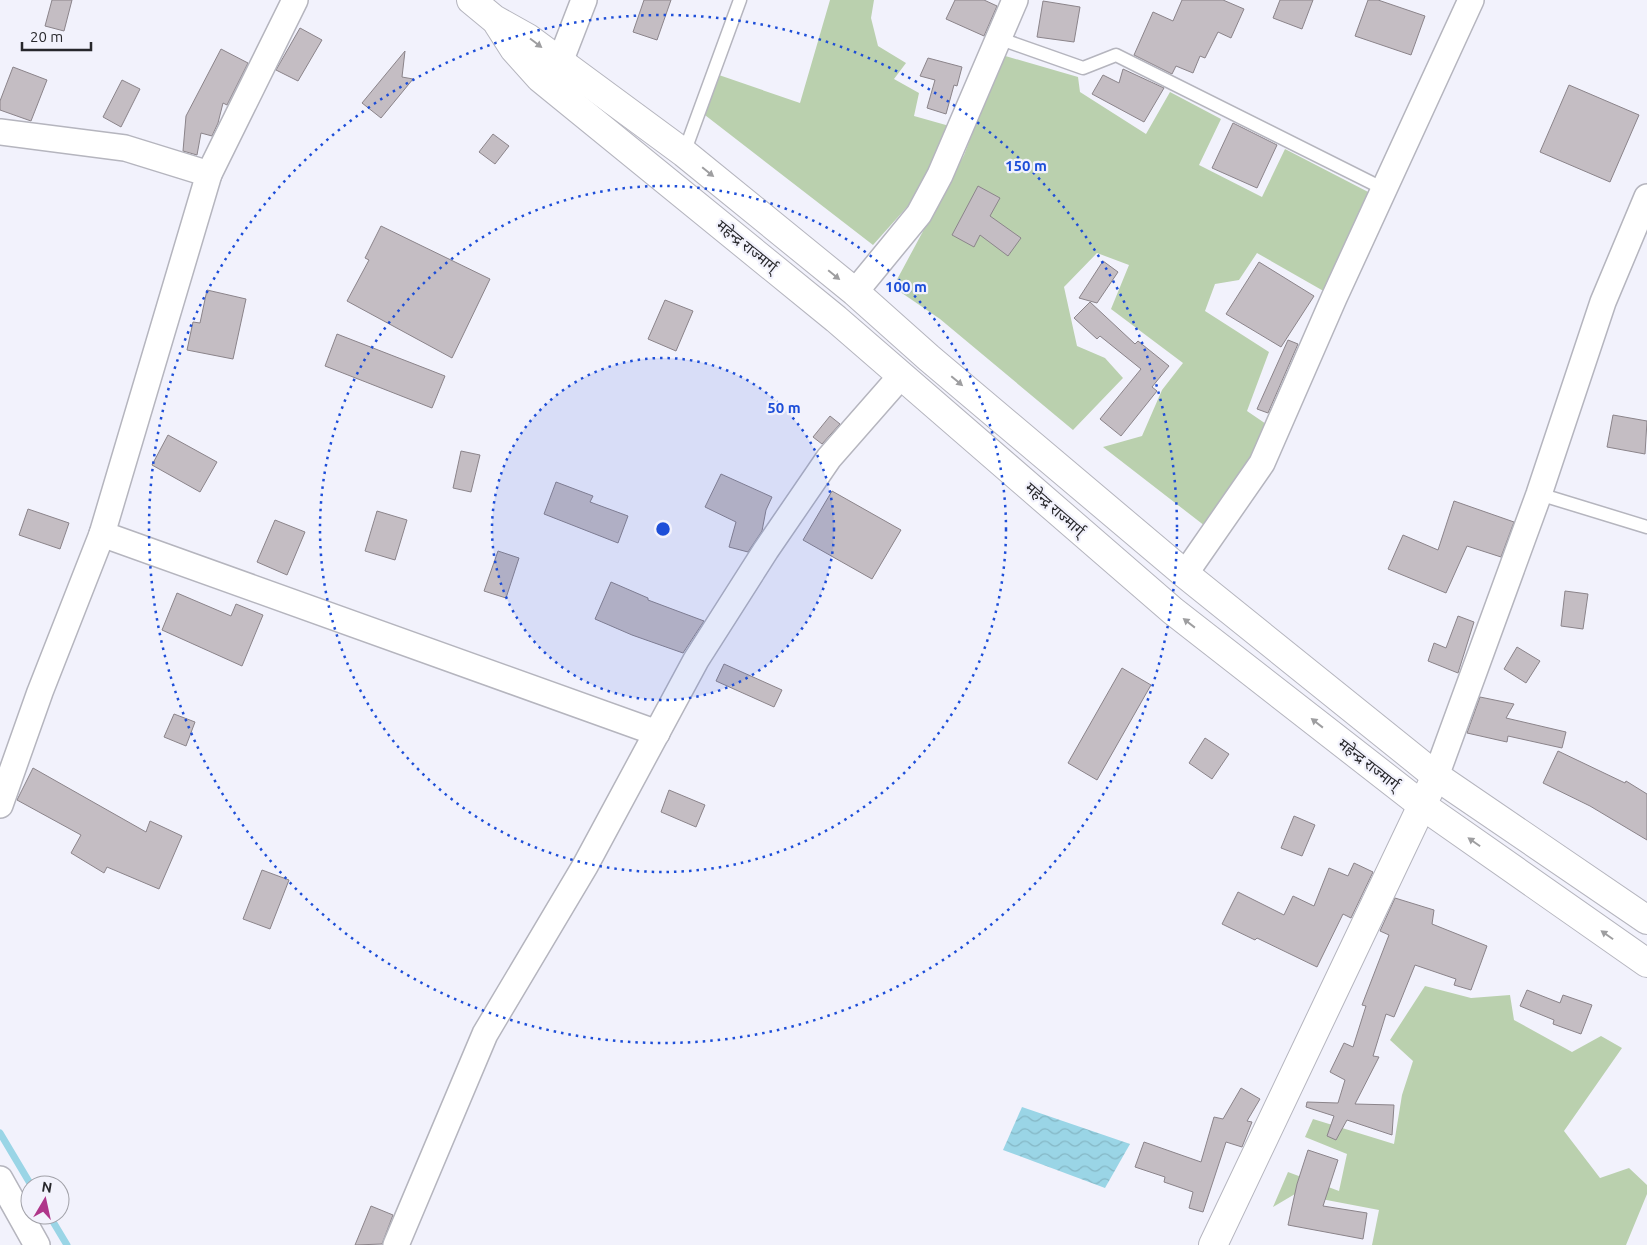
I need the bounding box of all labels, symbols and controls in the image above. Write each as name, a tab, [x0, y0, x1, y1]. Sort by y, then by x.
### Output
scale bar	[22, 20, 91, 52]
text: 20 m	[30, 28, 63, 45]
one-way arrow	[529, 38, 542, 49]
text: 150 m	[1005, 157, 1047, 174]
one-way arrow	[701, 167, 714, 178]
street label: महेन्द्र राज्मार्ग्	[712, 216, 782, 278]
one-way arrow	[828, 269, 840, 280]
text: 100 m	[885, 278, 927, 295]
one-way arrow	[950, 376, 963, 387]
text: 50 m	[767, 399, 801, 416]
street label: महेन्द्र राज्मार्ग्	[1021, 479, 1090, 542]
centre of rings	[654, 520, 672, 538]
one-way arrow	[1183, 617, 1196, 628]
one-way arrow	[1311, 717, 1324, 728]
street label: महेन्द्र राज्मार्ग्	[1334, 735, 1405, 796]
one-way arrow	[1467, 837, 1481, 847]
one-way arrow	[1600, 930, 1614, 940]
north arrow	[20, 1175, 70, 1225]
text: N	[41, 1178, 53, 1196]

